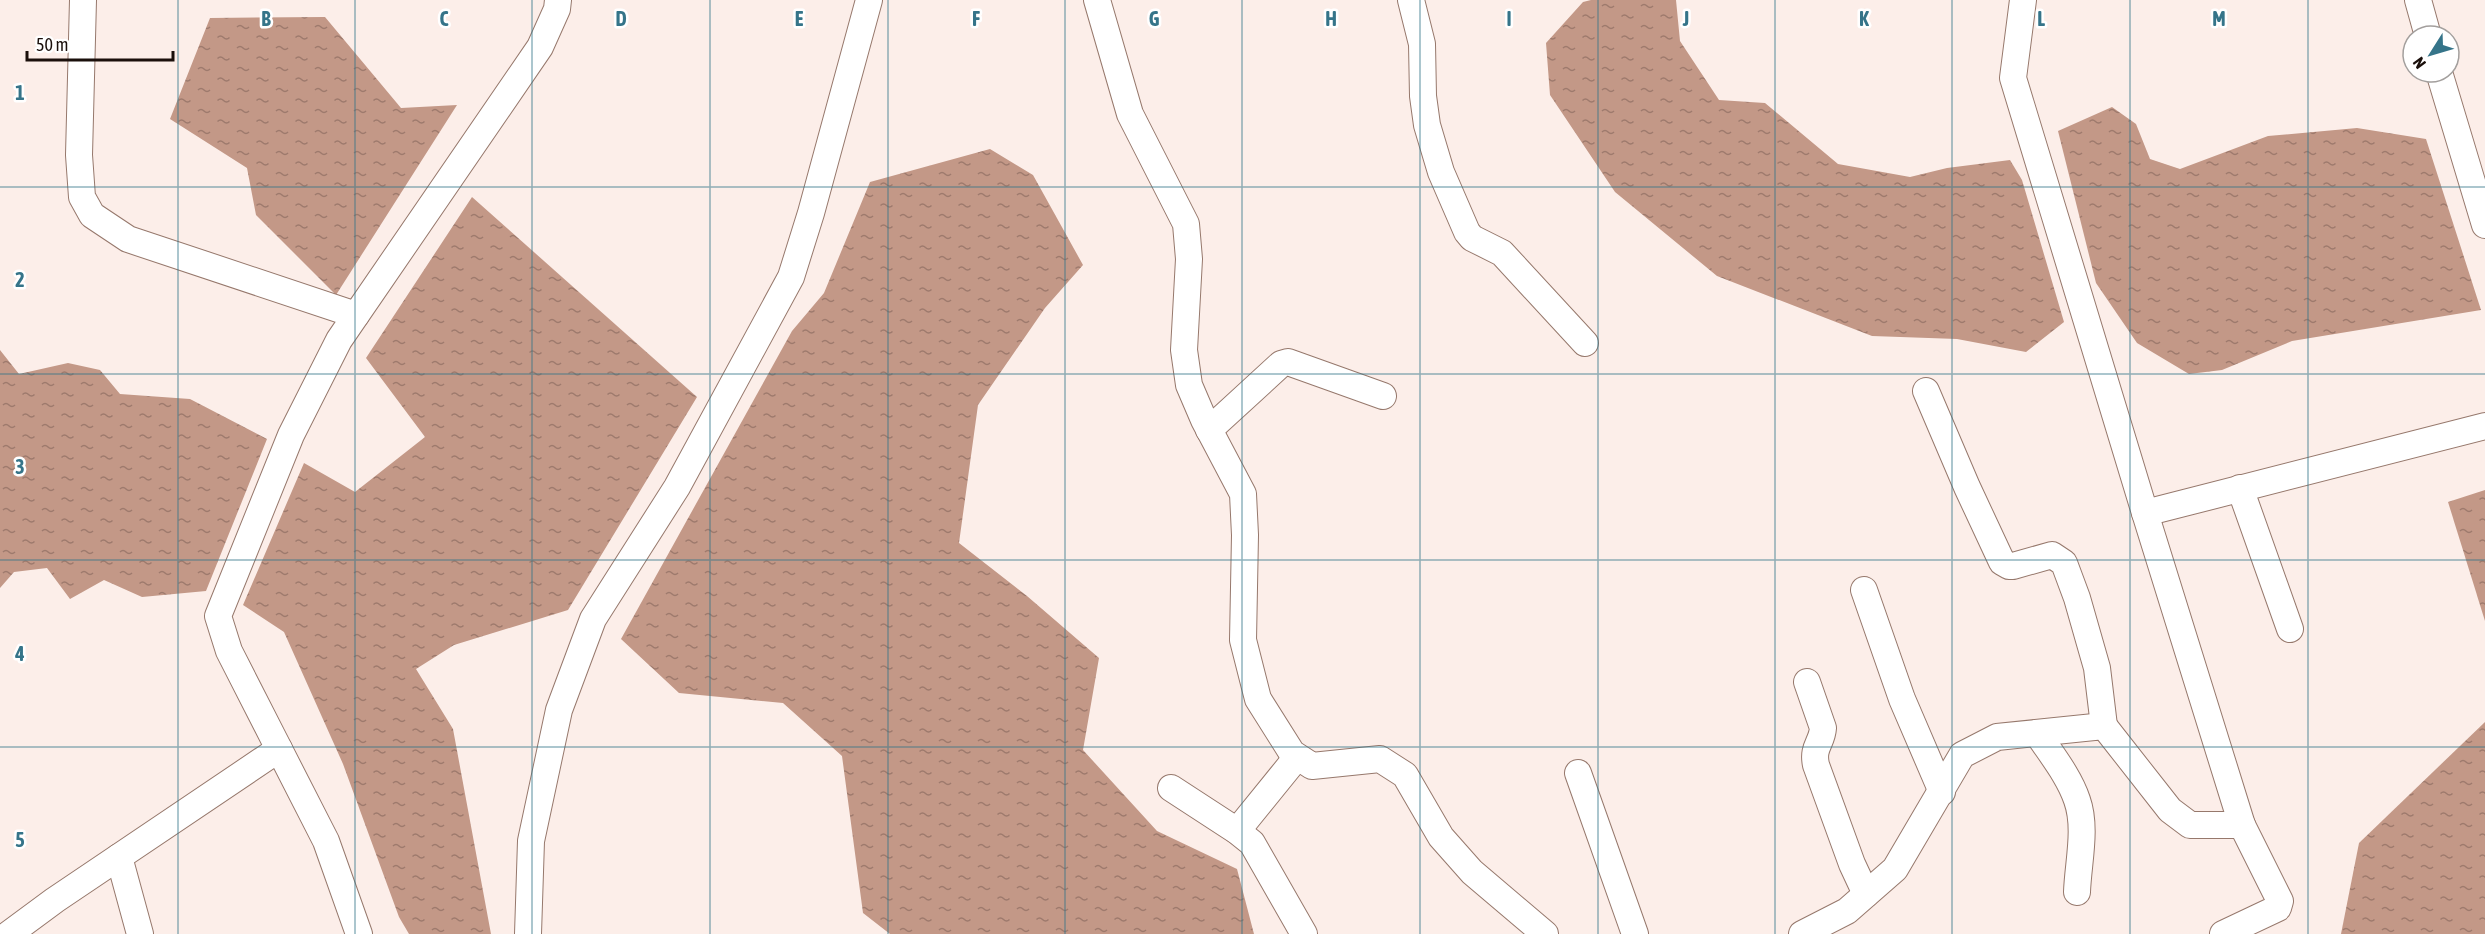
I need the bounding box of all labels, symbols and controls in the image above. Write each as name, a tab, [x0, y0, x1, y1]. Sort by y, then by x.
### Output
text: B	[261, 7, 271, 30]
text: C	[440, 7, 449, 30]
text: D	[615, 7, 627, 30]
text: E	[795, 7, 804, 30]
text: F	[972, 7, 980, 30]
text: G	[1149, 7, 1160, 30]
text: H	[1325, 7, 1337, 30]
text: I	[1506, 7, 1512, 30]
text: J	[1682, 7, 1689, 30]
text: K	[1859, 7, 1869, 30]
text: L	[2037, 7, 2045, 30]
text: M	[2212, 7, 2226, 30]
scale bar	[27, 24, 172, 62]
north arrow	[2401, 24, 2461, 84]
text: 50 m	[36, 34, 68, 55]
text: N	[2409, 54, 2429, 72]
text: 1	[15, 81, 25, 104]
text: 2	[15, 268, 25, 291]
text: 3	[15, 455, 25, 478]
text: 4	[14, 642, 25, 665]
text: 5	[15, 828, 25, 851]

